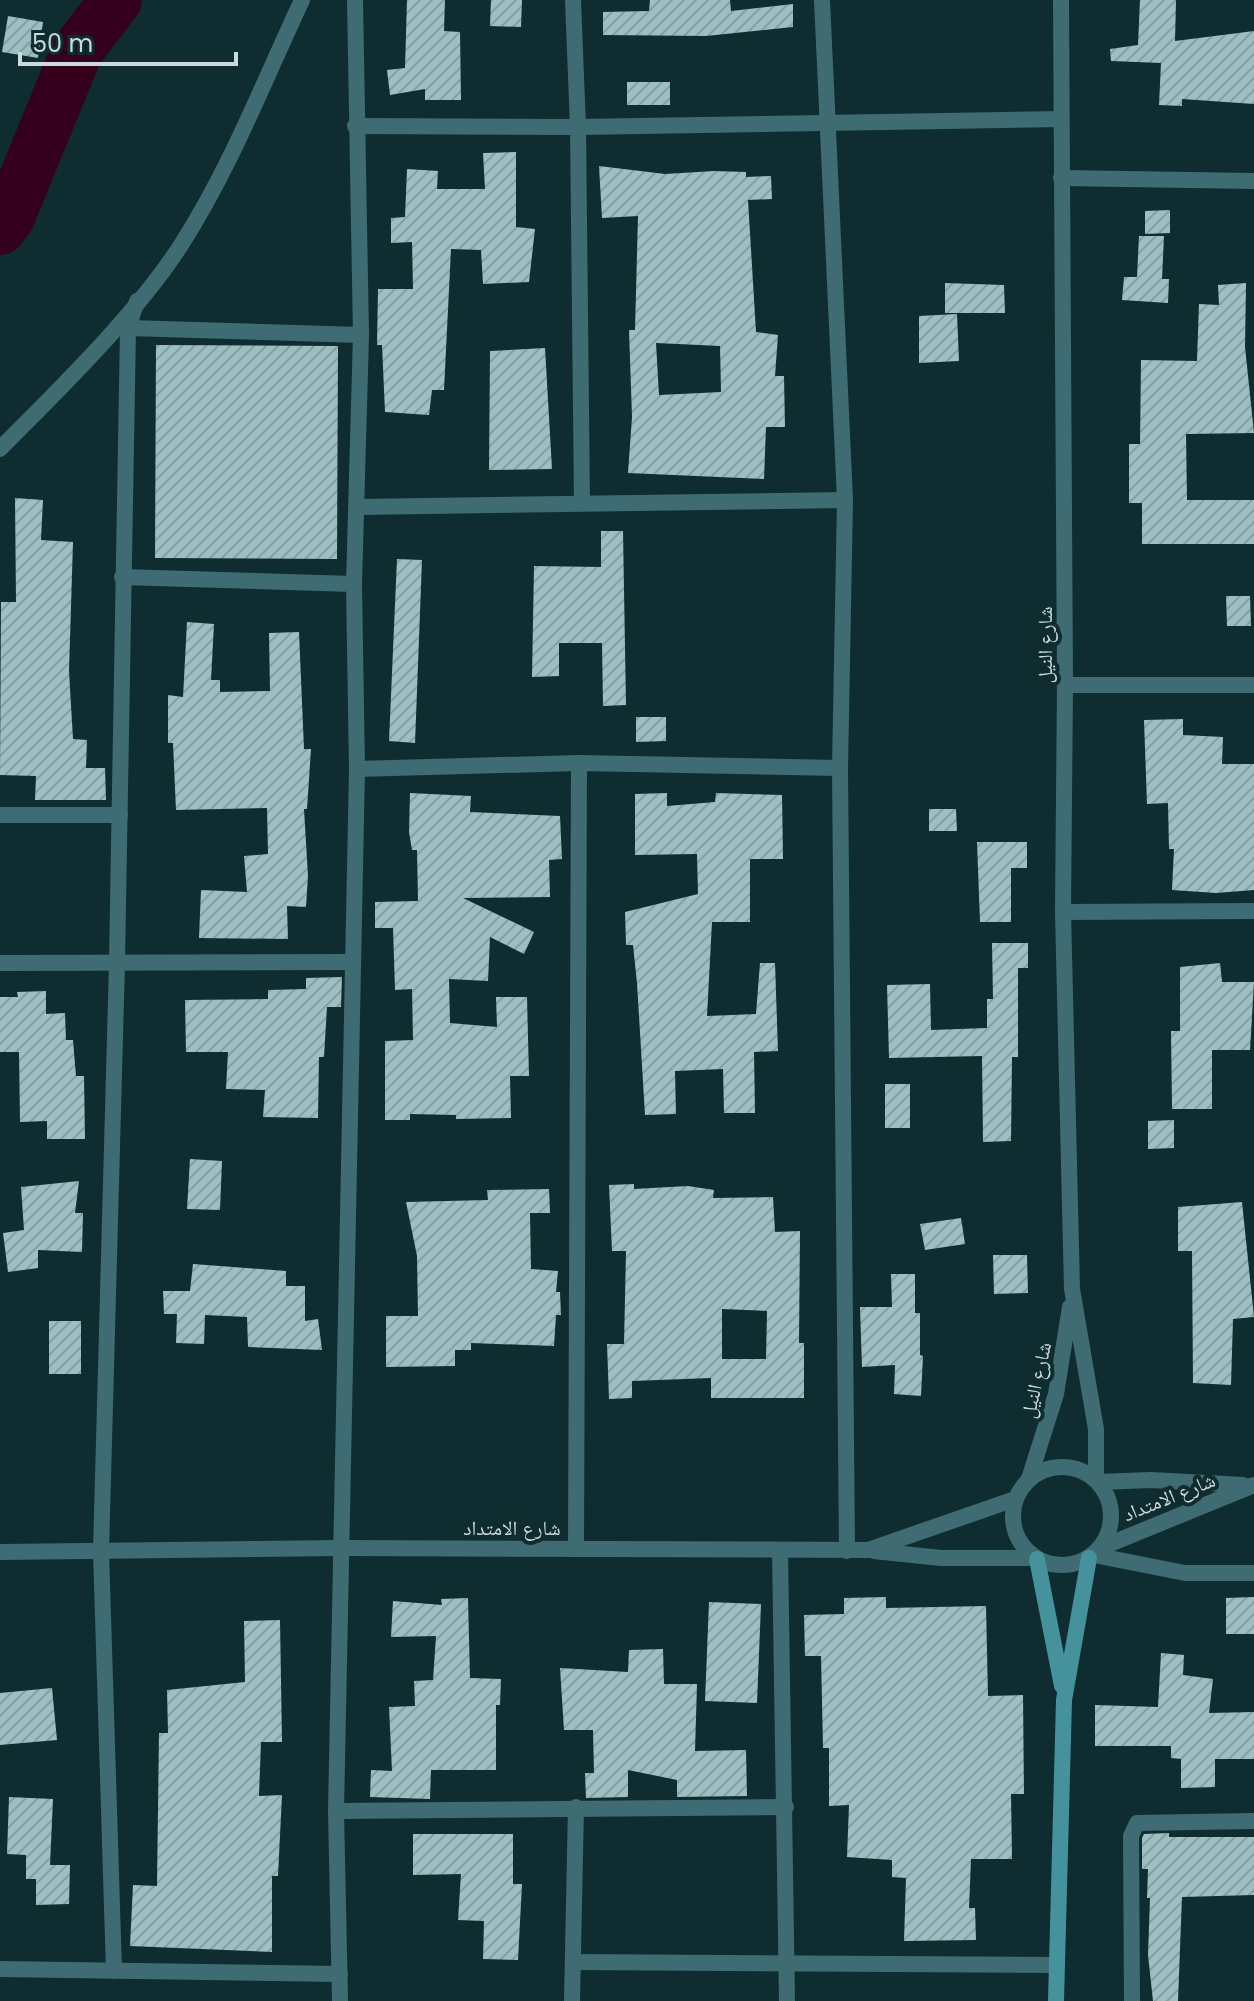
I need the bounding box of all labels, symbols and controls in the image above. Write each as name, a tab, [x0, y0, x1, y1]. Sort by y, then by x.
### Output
scale bar	[20, 16, 236, 66]
text: 50 m	[32, 27, 93, 60]
street label: شارع النيل	[1031, 606, 1059, 684]
street label: شارع النيل	[1014, 1339, 1058, 1421]
street label: شارع الامتداد	[1119, 1466, 1219, 1528]
street label: شارع الامتداد	[463, 1514, 561, 1542]

